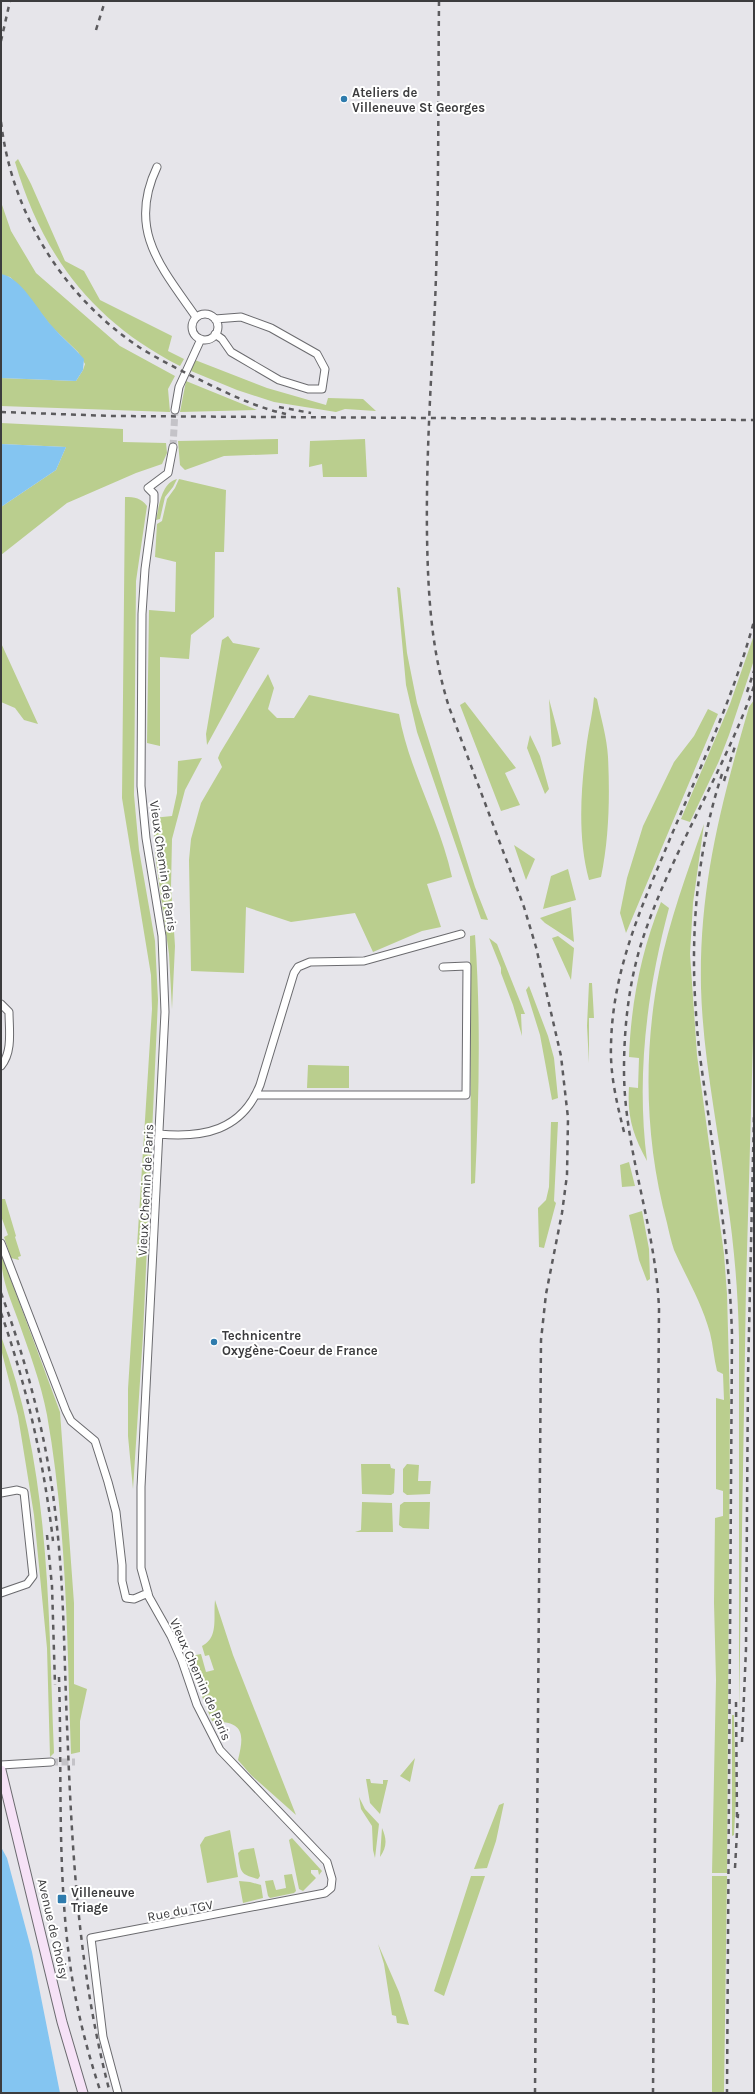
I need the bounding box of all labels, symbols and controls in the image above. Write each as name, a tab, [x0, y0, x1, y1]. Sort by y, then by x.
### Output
place label: Ateliers de Villeneuve St Georges	[352, 85, 485, 115]
marker: Ateliers de Villeneuve St Georges	[339, 94, 349, 104]
street label: Vieux Chemin de Paris	[147, 800, 180, 933]
street label: Vieux Chemin de Paris	[135, 1123, 156, 1256]
place label: Technicentre Oxygène-Coeur de France	[222, 1328, 378, 1358]
marker: Technicentre Oxygène-Coeur de France	[209, 1337, 219, 1347]
street label: Vieux Chemin de Paris	[167, 1616, 234, 1743]
street label: Avenue de Choisy	[35, 1877, 72, 1981]
place label: Villeneuve Triage	[71, 1885, 135, 1915]
marker: Villeneuve Triage	[56, 1893, 68, 1905]
street label: Rue du TGV	[146, 1897, 215, 1924]

